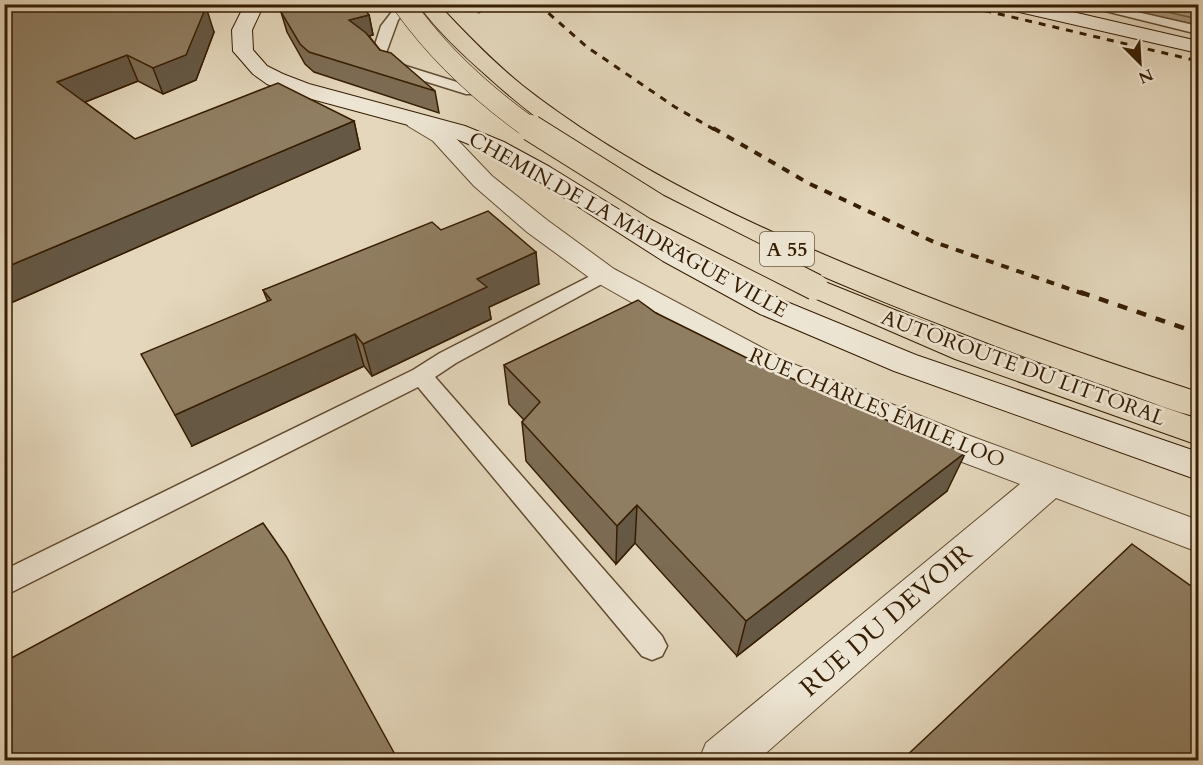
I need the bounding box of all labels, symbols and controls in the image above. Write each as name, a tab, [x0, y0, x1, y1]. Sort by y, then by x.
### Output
north arrow	[1110, 33, 1170, 93]
text: N	[1135, 63, 1157, 89]
street label: CHEMIN DE LA MADRAGUE VILLE	[463, 125, 793, 325]
road number: A 55	[760, 232, 814, 266]
street label: AUTOROUTE DU LITTORAL	[877, 303, 1169, 433]
street label: RUE CHARLES ÉMILE LOO	[745, 341, 1009, 475]
street label: RUE DU DEVOIR	[793, 536, 979, 704]

